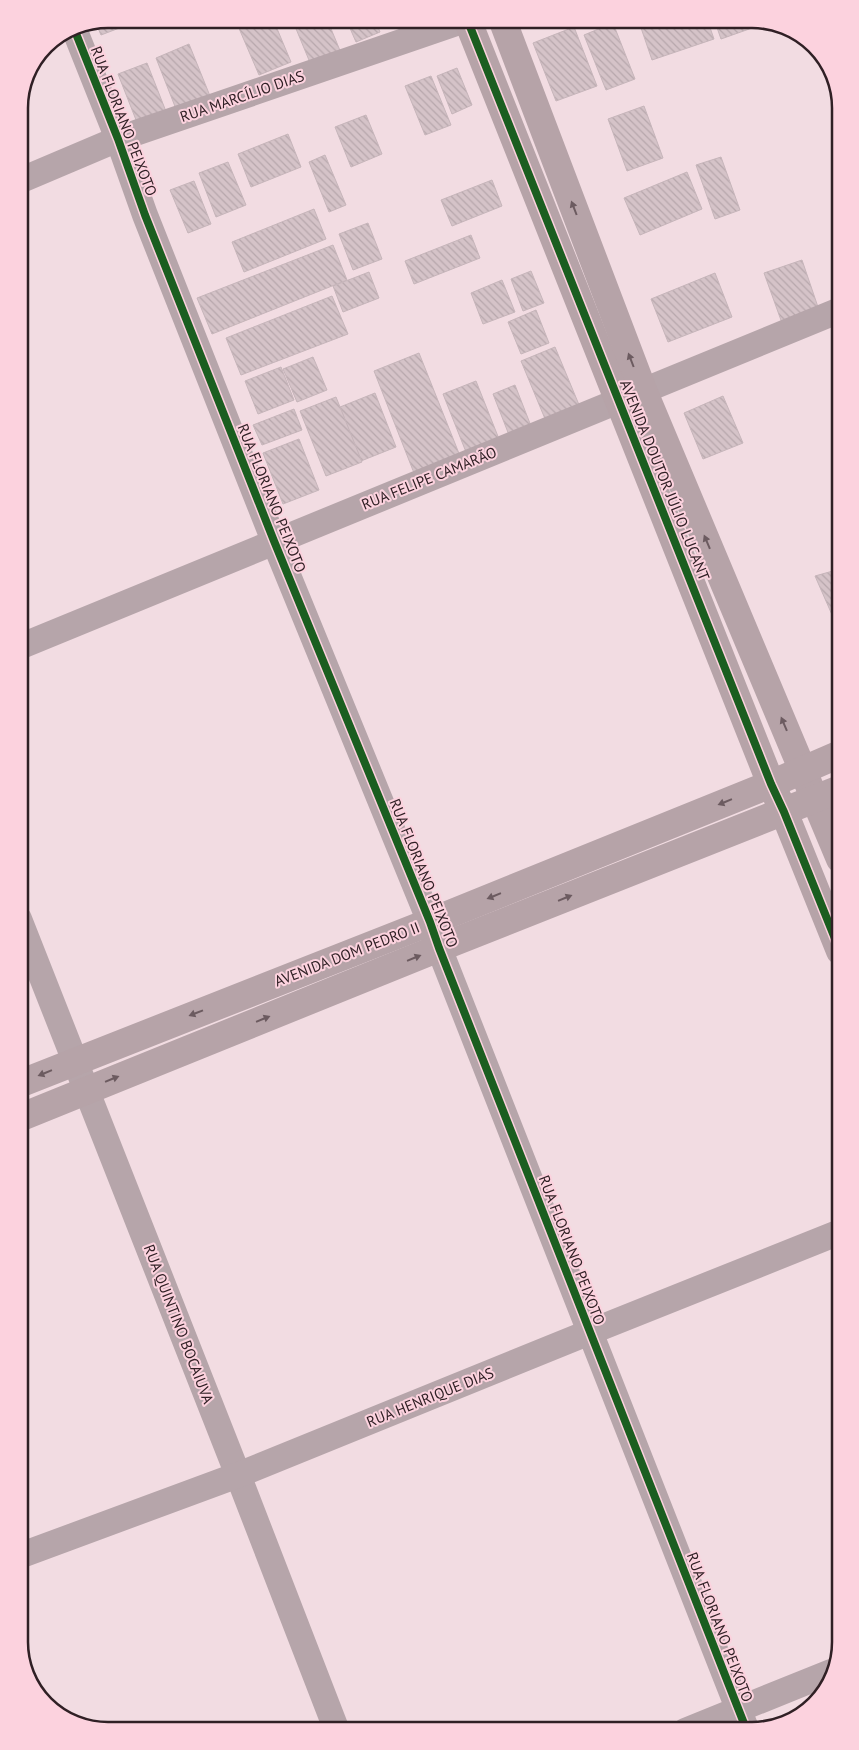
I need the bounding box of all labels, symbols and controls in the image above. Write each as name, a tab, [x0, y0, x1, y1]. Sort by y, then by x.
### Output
street label: RUA FLORIANO PEIXOTO	[87, 43, 161, 199]
street label: RUA MARCÍLIO DIAS	[177, 66, 307, 126]
one-way arrow	[570, 200, 578, 215]
one-way arrow	[627, 352, 634, 367]
street label: AVENIDA DOUTOR JÚLIO LUCANT	[616, 377, 714, 584]
street label: RUA FLORIANO PEIXOTO	[233, 421, 311, 575]
street label: RUA FELIPE CAMARÃO	[359, 442, 499, 514]
one-way arrow	[703, 535, 711, 549]
one-way arrow	[780, 717, 788, 731]
street label: RUA FLORIANO PEIXOTO	[385, 796, 463, 950]
one-way arrow	[718, 799, 732, 807]
one-way arrow	[486, 892, 501, 900]
one-way arrow	[558, 894, 572, 902]
street label: AVENIDA DOM PEDRO II	[272, 918, 422, 990]
one-way arrow	[407, 954, 422, 962]
one-way arrow	[189, 1010, 203, 1018]
one-way arrow	[256, 1014, 270, 1022]
one-way arrow	[38, 1070, 52, 1078]
one-way arrow	[105, 1075, 120, 1083]
street label: RUA FLORIANO PEIXOTO	[535, 1172, 609, 1328]
street label: RUA QUINTINO BOCAIUVA	[140, 1242, 218, 1407]
street label: RUA HENRIQUE DIAS	[364, 1363, 496, 1431]
street label: RUA FLORIANO PEIXOTO	[683, 1549, 757, 1705]

